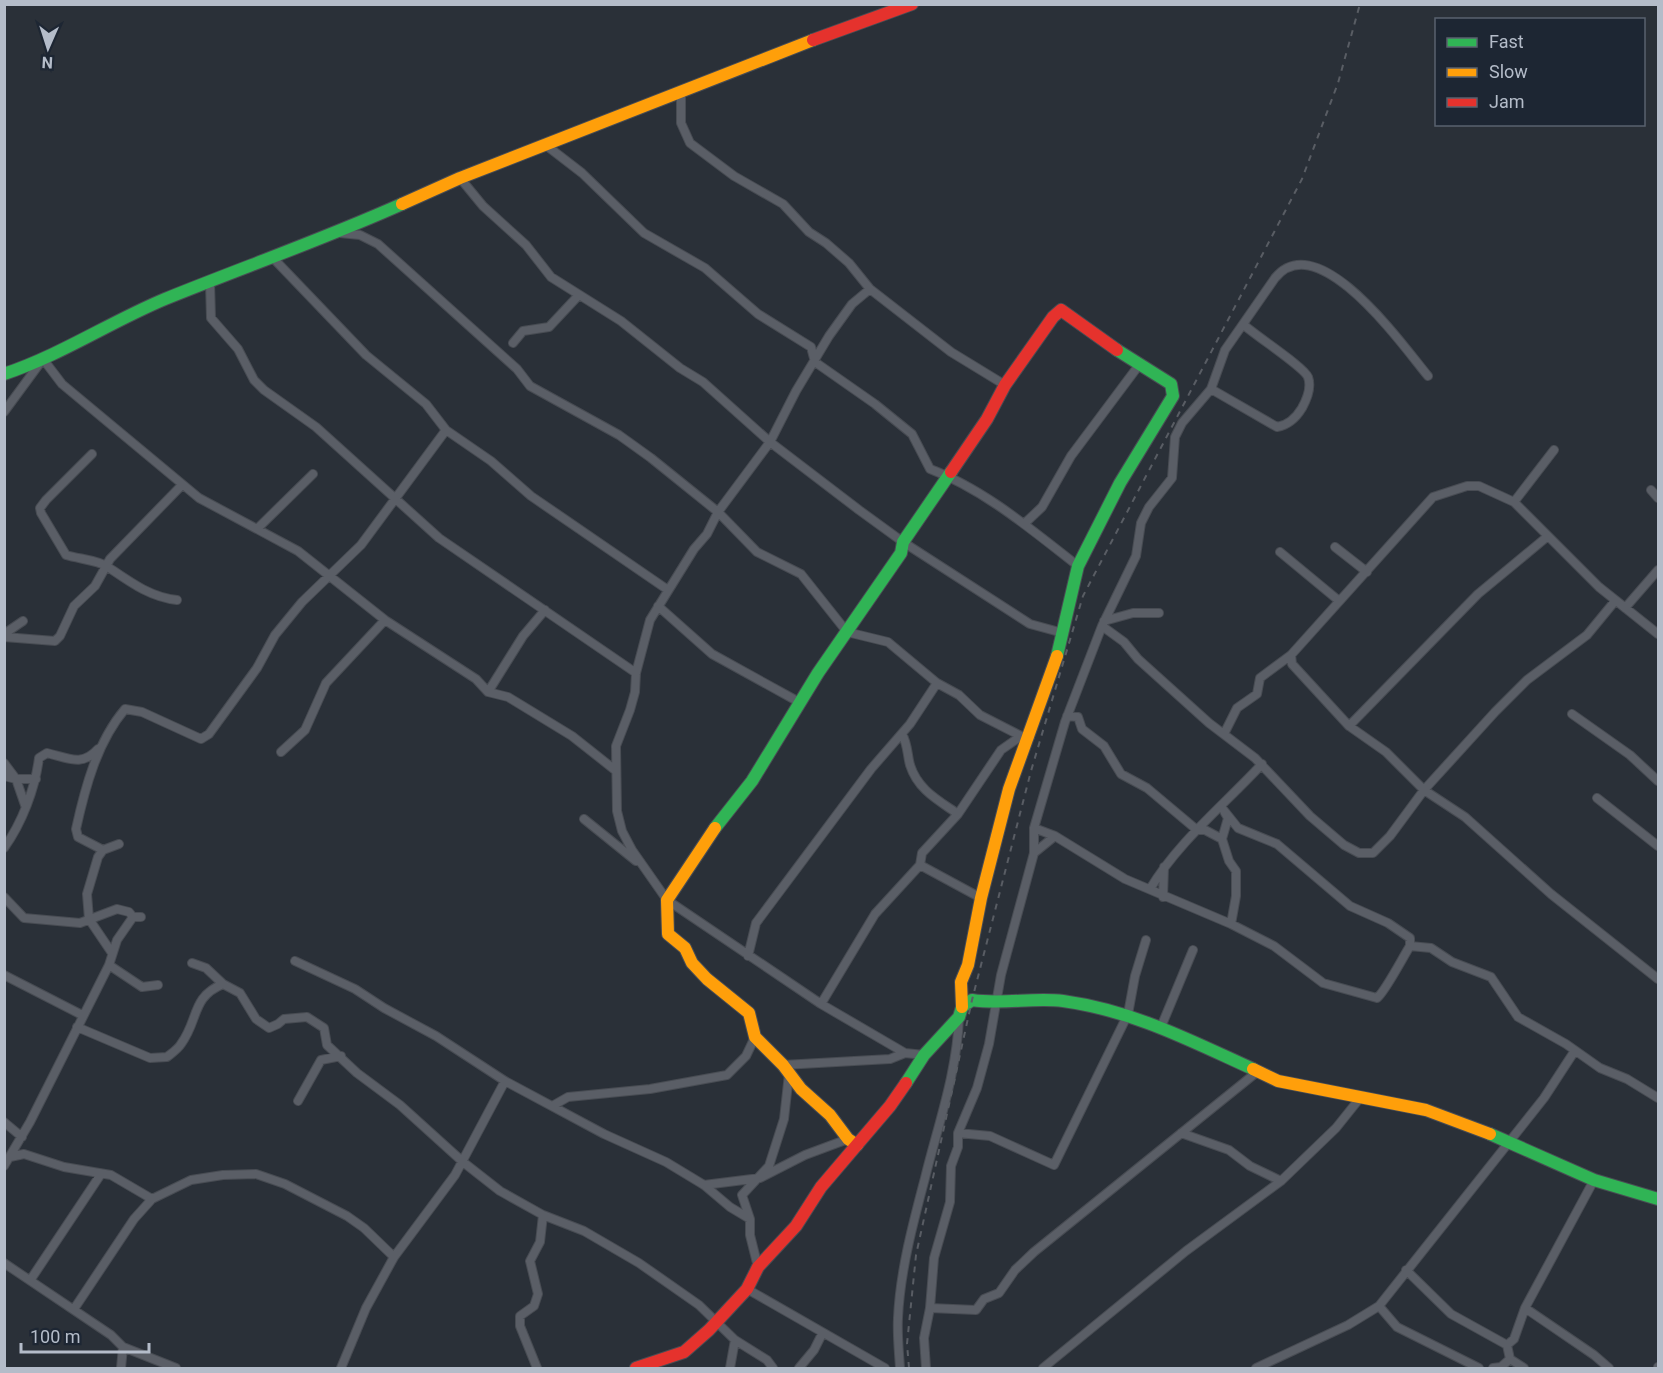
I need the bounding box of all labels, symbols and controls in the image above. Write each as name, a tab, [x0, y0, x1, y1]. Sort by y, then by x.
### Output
north arrow	[18, 18, 78, 78]
legend	[1435, 18, 1645, 126]
text: Fast	[1489, 31, 1524, 52]
text: N	[41, 53, 53, 72]
text: Slow	[1489, 61, 1528, 82]
text: Jam	[1489, 91, 1525, 112]
scale bar	[21, 1316, 148, 1354]
text: 100 m	[30, 1326, 81, 1347]

